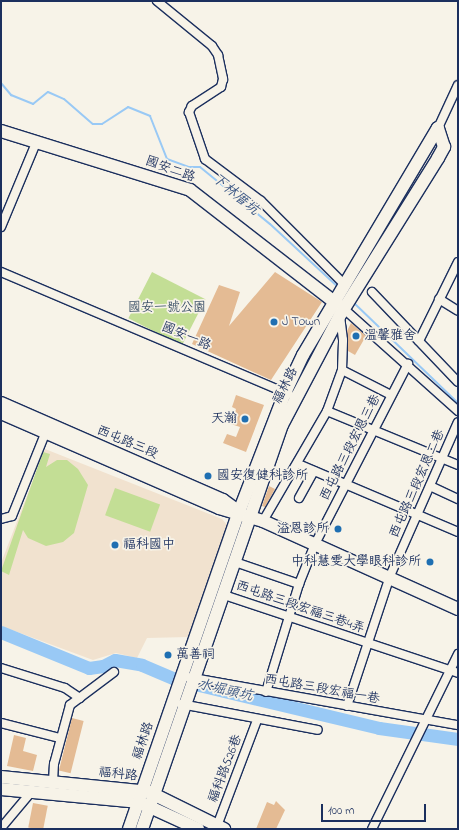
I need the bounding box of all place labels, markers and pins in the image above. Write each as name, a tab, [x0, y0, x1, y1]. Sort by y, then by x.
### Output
place label: J Town	[282, 314, 320, 330]
marker: J Town	[269, 317, 279, 327]
place label: 溫馨雅舍	[364, 328, 416, 344]
marker: 溫馨雅舍	[351, 331, 361, 341]
place label: 天瀚	[211, 411, 237, 427]
marker: 天瀚	[240, 414, 250, 424]
place label: 國安復健科診所	[217, 468, 308, 484]
marker: 國安復健科診所	[202, 470, 214, 482]
place label: 溢恩診所	[277, 521, 329, 537]
marker: 溢恩診所	[332, 523, 344, 535]
place label: 福科國中	[123, 537, 175, 553]
marker: 福科國中	[110, 540, 120, 550]
place label: 中科慧雯大學眼科診所	[291, 554, 421, 570]
marker: 中科慧雯大學眼科診所	[424, 556, 436, 568]
place label: 萬善祠	[176, 647, 215, 663]
marker: 萬善祠	[163, 650, 173, 660]

